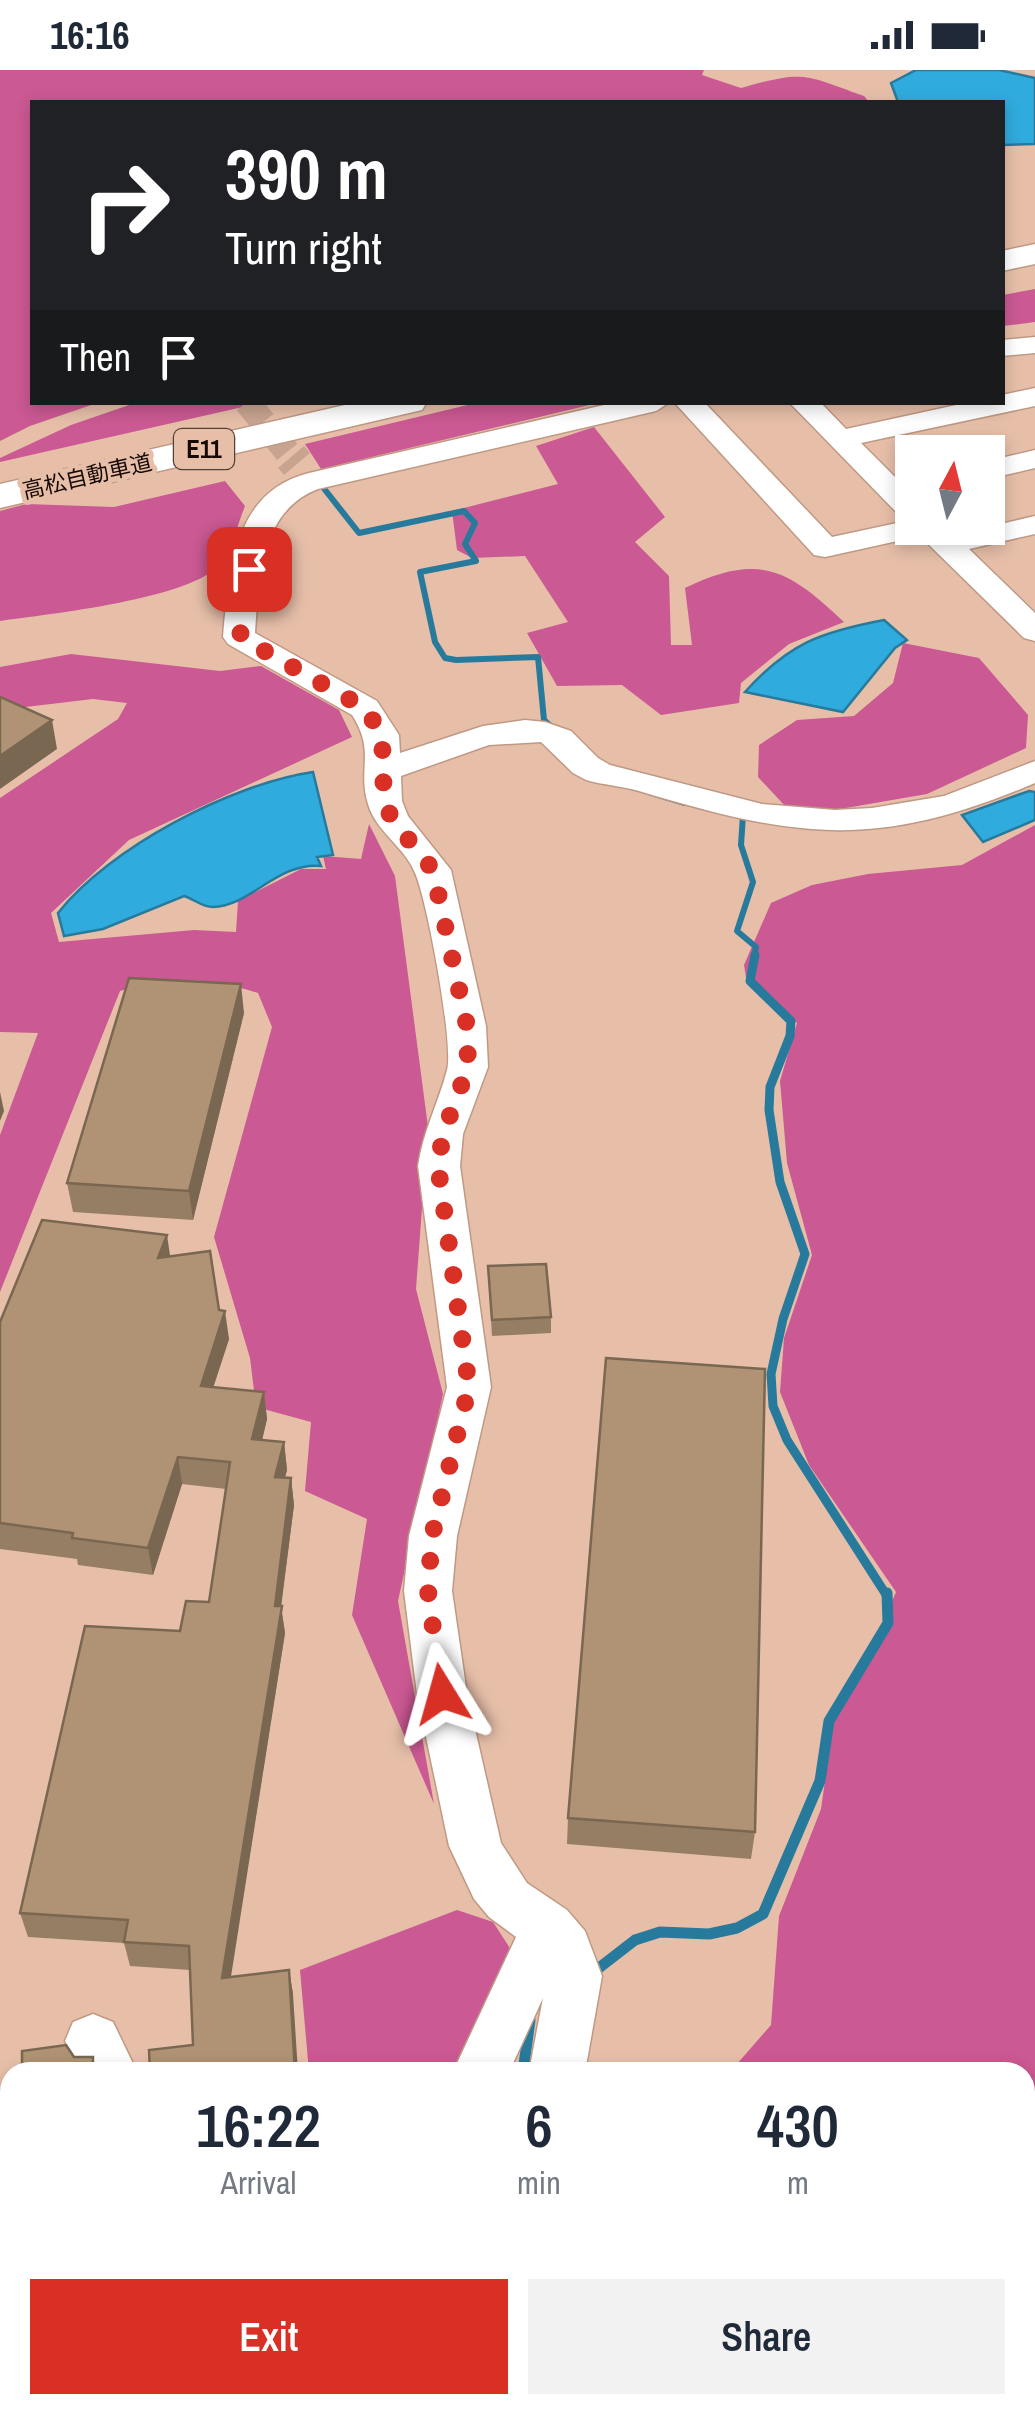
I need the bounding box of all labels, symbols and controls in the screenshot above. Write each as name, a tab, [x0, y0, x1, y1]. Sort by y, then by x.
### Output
text: 16:16	[50, 10, 130, 61]
text: 390 m	[225, 127, 388, 221]
icon: right	[60, 140, 190, 270]
text: Turn right	[225, 217, 382, 278]
icon: arrive	[151, 330, 206, 385]
text: Then	[60, 332, 131, 383]
road number: E11	[174, 429, 234, 469]
north arrow	[895, 435, 1005, 545]
map controls	[895, 435, 1005, 545]
street label: 高松自動車道	[19, 447, 155, 505]
pin	[207, 527, 292, 612]
icon: arrive	[222, 542, 277, 597]
position arrow	[390, 1642, 494, 1746]
text: 16:22	[196, 2085, 321, 2166]
text: 6	[525, 2085, 553, 2166]
text: 430	[757, 2085, 839, 2166]
text: Arrival	[221, 2161, 296, 2204]
text: min	[517, 2161, 561, 2204]
text: m	[787, 2161, 809, 2204]
button: Exit	[30, 2279, 508, 2394]
button: Share	[528, 2279, 1005, 2394]

